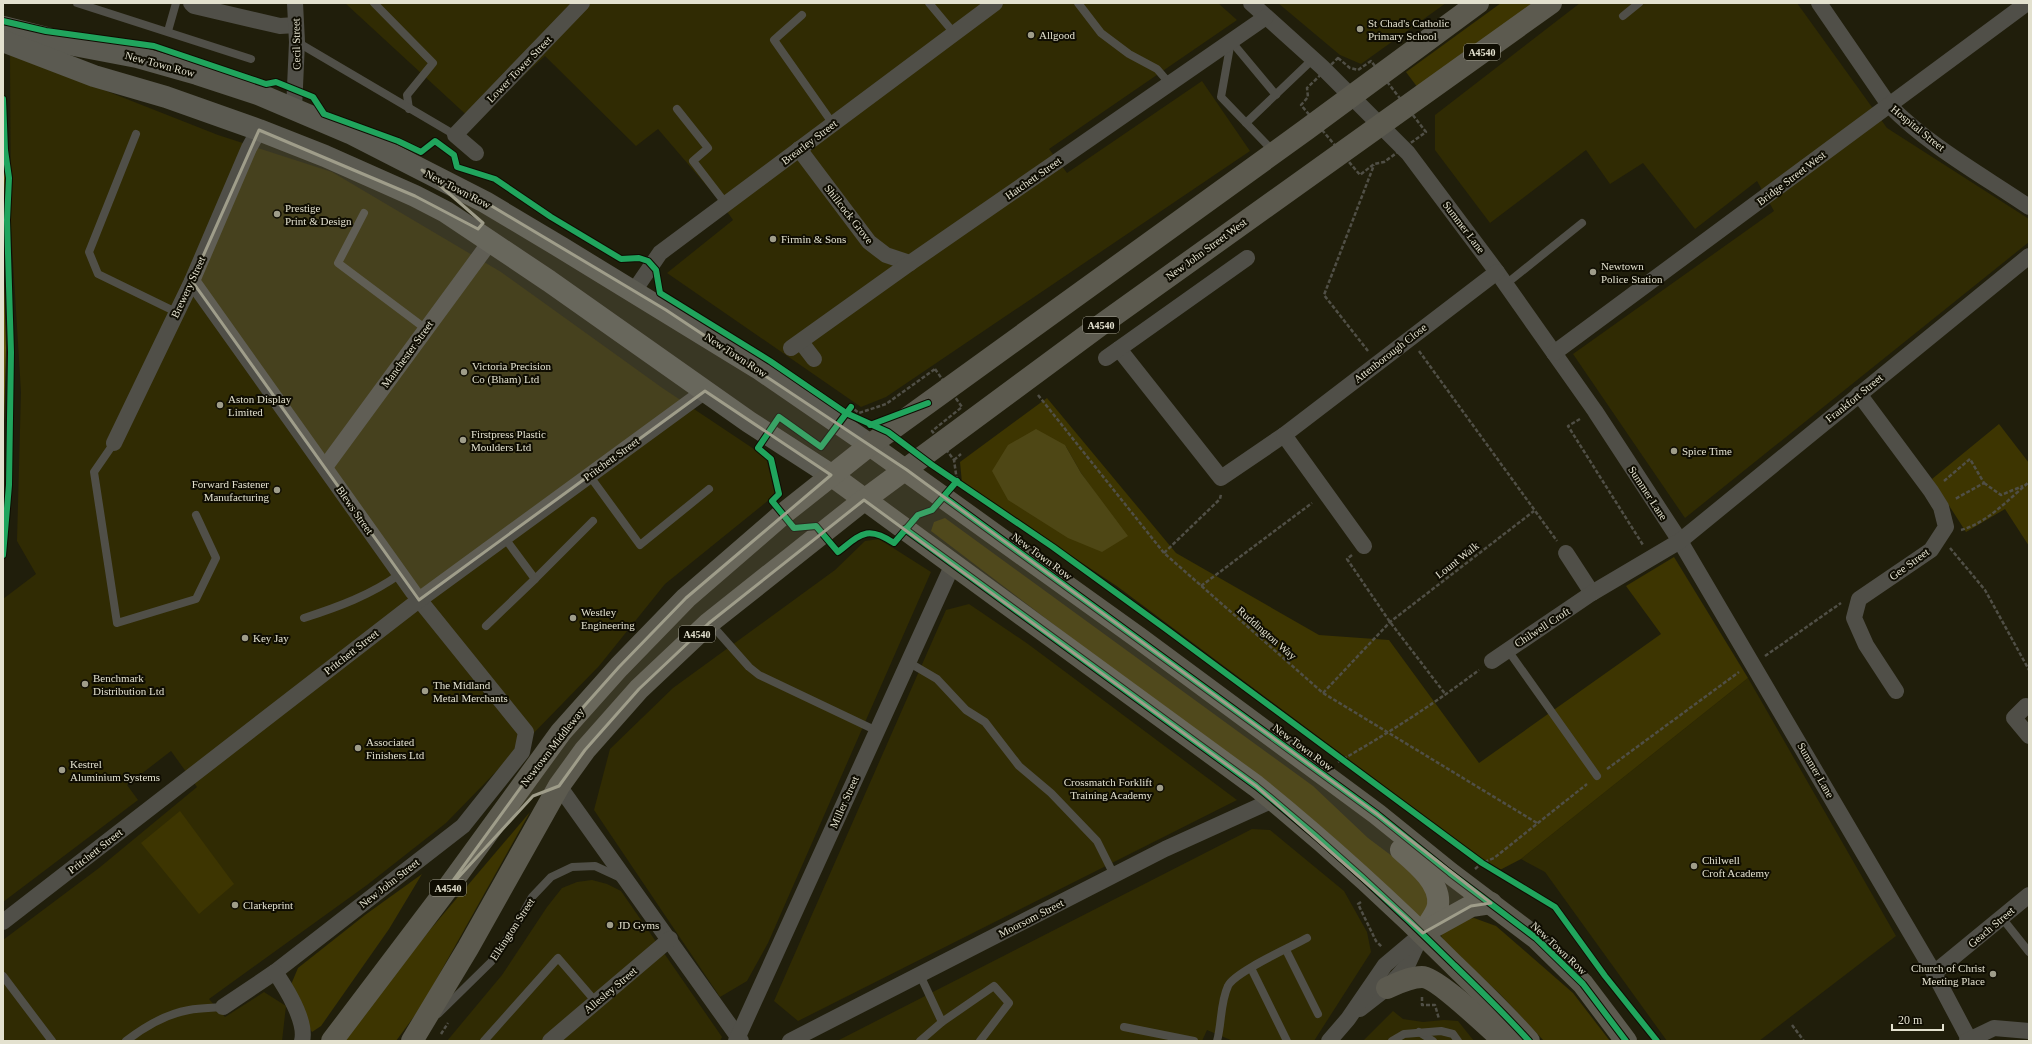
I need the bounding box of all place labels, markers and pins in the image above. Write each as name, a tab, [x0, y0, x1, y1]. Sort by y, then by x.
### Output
place label: St Chad's Catholic Primary School	[1368, 17, 1450, 42]
marker: St Chad's Catholic Primary School	[1355, 24, 1365, 34]
place label: Allgood	[1039, 29, 1076, 41]
marker: Allgood	[1026, 30, 1036, 40]
place label: Prestige Print & Design	[285, 202, 352, 227]
marker: Prestige Print & Design	[272, 209, 282, 219]
place label: Firmin & Sons	[781, 233, 846, 245]
marker: Firmin & Sons	[768, 234, 778, 244]
place label: Newtown Police Station	[1601, 260, 1663, 285]
marker: Newtown Police Station	[1588, 267, 1598, 277]
place label: Victoria Precision Co (Bham) Ltd	[472, 360, 552, 386]
marker: Victoria Precision Co (Bham) Ltd	[459, 367, 469, 377]
place label: Aston Display Limited	[228, 393, 292, 418]
marker: Aston Display Limited	[215, 400, 225, 410]
place label: Firstpress Plastic Moulders Ltd	[471, 428, 546, 453]
marker: Firstpress Plastic Moulders Ltd	[458, 435, 468, 445]
place label: Spice Time	[1682, 445, 1732, 457]
marker: Spice Time	[1669, 446, 1679, 456]
place label: Forward Fastener Manufacturing	[192, 478, 269, 503]
marker: Forward Fastener Manufacturing	[272, 485, 282, 495]
place label: Westley Engineering	[581, 606, 635, 631]
marker: Westley Engineering	[568, 613, 578, 623]
place label: Key Jay	[253, 632, 289, 644]
marker: Key Jay	[240, 633, 250, 643]
place label: Benchmark Distribution Ltd	[93, 672, 165, 697]
marker: Benchmark Distribution Ltd	[80, 679, 90, 689]
place label: The Midland Metal Merchants	[433, 679, 508, 704]
marker: The Midland Metal Merchants	[420, 686, 430, 696]
place label: Associated Finishers Ltd	[366, 736, 425, 761]
marker: Associated Finishers Ltd	[353, 743, 363, 753]
place label: Kestrel Aluminium Systems	[70, 758, 160, 783]
marker: Kestrel Aluminium Systems	[57, 765, 67, 775]
place label: Crossmatch Forklift Training Academy	[1064, 776, 1152, 801]
marker: Crossmatch Forklift Training Academy	[1155, 783, 1165, 793]
place label: Chilwell Croft Academy	[1702, 854, 1770, 879]
marker: Chilwell Croft Academy	[1689, 861, 1699, 871]
place label: Clarkeprint	[243, 899, 293, 911]
marker: Clarkeprint	[230, 900, 240, 910]
place label: JD Gyms	[618, 919, 659, 931]
marker: JD Gyms	[605, 920, 615, 930]
place label: Church of Christ Meeting Place	[1911, 962, 1985, 987]
marker: Church of Christ Meeting Place	[1988, 969, 1998, 979]

